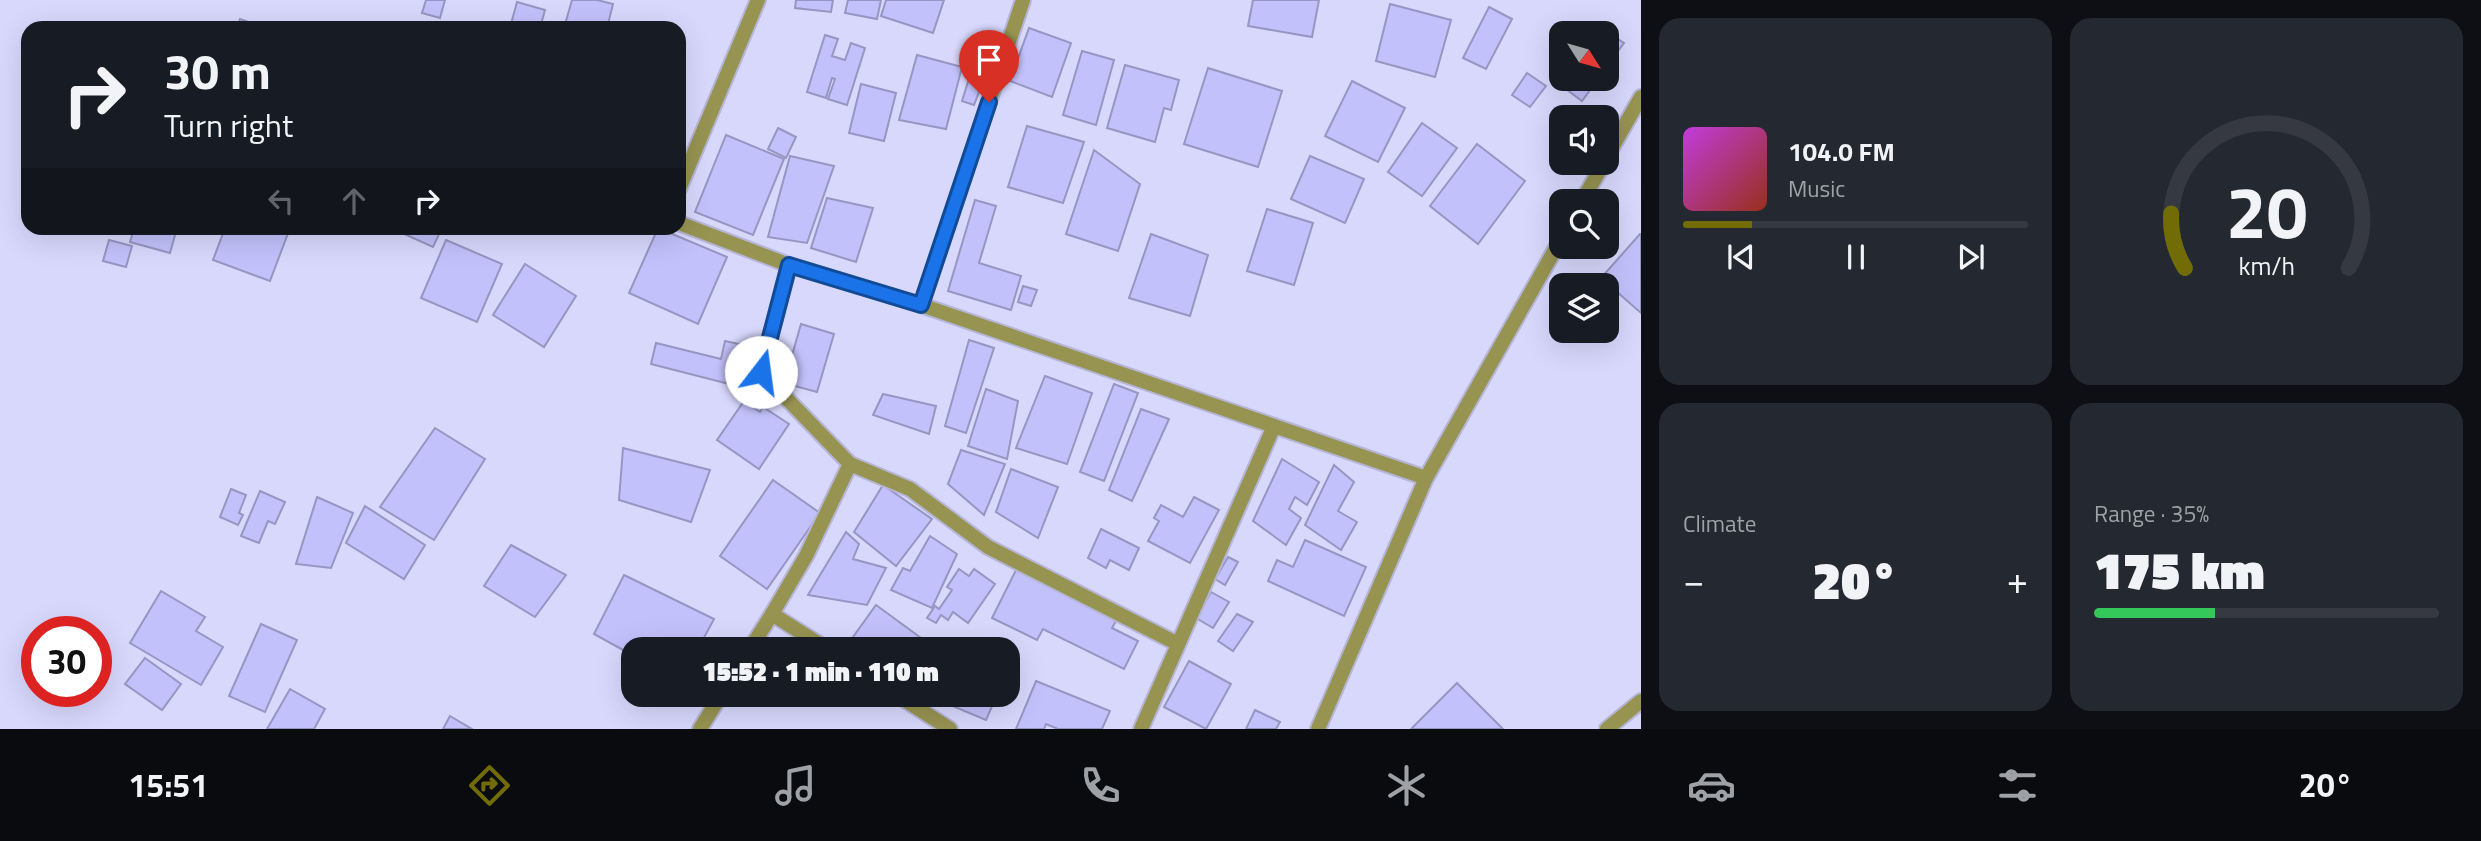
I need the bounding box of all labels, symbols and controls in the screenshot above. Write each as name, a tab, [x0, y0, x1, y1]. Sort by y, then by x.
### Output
north arrow	[1549, 21, 1619, 91]
map controls	[1549, 21, 1619, 343]
pin	[959, 30, 1019, 102]
text: 30 m	[164, 33, 271, 108]
icon: arrive	[970, 41, 1008, 79]
icon: right	[49, 49, 140, 140]
text: Turn right	[164, 101, 293, 149]
button: sound	[1549, 105, 1619, 175]
text: 104.0 FM	[1788, 132, 1895, 171]
text: 20	[2226, 156, 2307, 266]
text: Music	[1788, 171, 1845, 206]
icon: left	[262, 182, 300, 220]
icon: ahead	[335, 182, 373, 220]
icon: right	[408, 182, 446, 220]
button: search	[1549, 189, 1619, 259]
icon: previous	[1722, 238, 1760, 276]
icon: pause	[1837, 238, 1875, 276]
icon: next	[1952, 238, 1990, 276]
text: km/h	[2238, 247, 2295, 285]
button: layers	[1549, 273, 1619, 343]
position arrow	[724, 335, 798, 409]
text: Range · 35%	[2094, 496, 2209, 531]
text: Climate	[1683, 506, 1756, 541]
text: 175 km	[2094, 530, 2265, 609]
text: 20°	[1813, 540, 1898, 619]
text: −	[1683, 551, 1704, 609]
text: +	[2007, 551, 2028, 609]
speed limit sign: 30	[21, 616, 112, 707]
text: 15:52 · 1 min · 110 m	[702, 652, 939, 691]
text: 15:51	[128, 761, 208, 809]
icon: directions	[465, 761, 514, 810]
icon: music	[771, 761, 820, 810]
icon: phone	[1076, 761, 1125, 810]
icon: climate	[1382, 761, 1431, 810]
icon: car	[1687, 761, 1736, 810]
icon: filters	[1993, 761, 2042, 810]
text: 20°	[2299, 761, 2353, 809]

